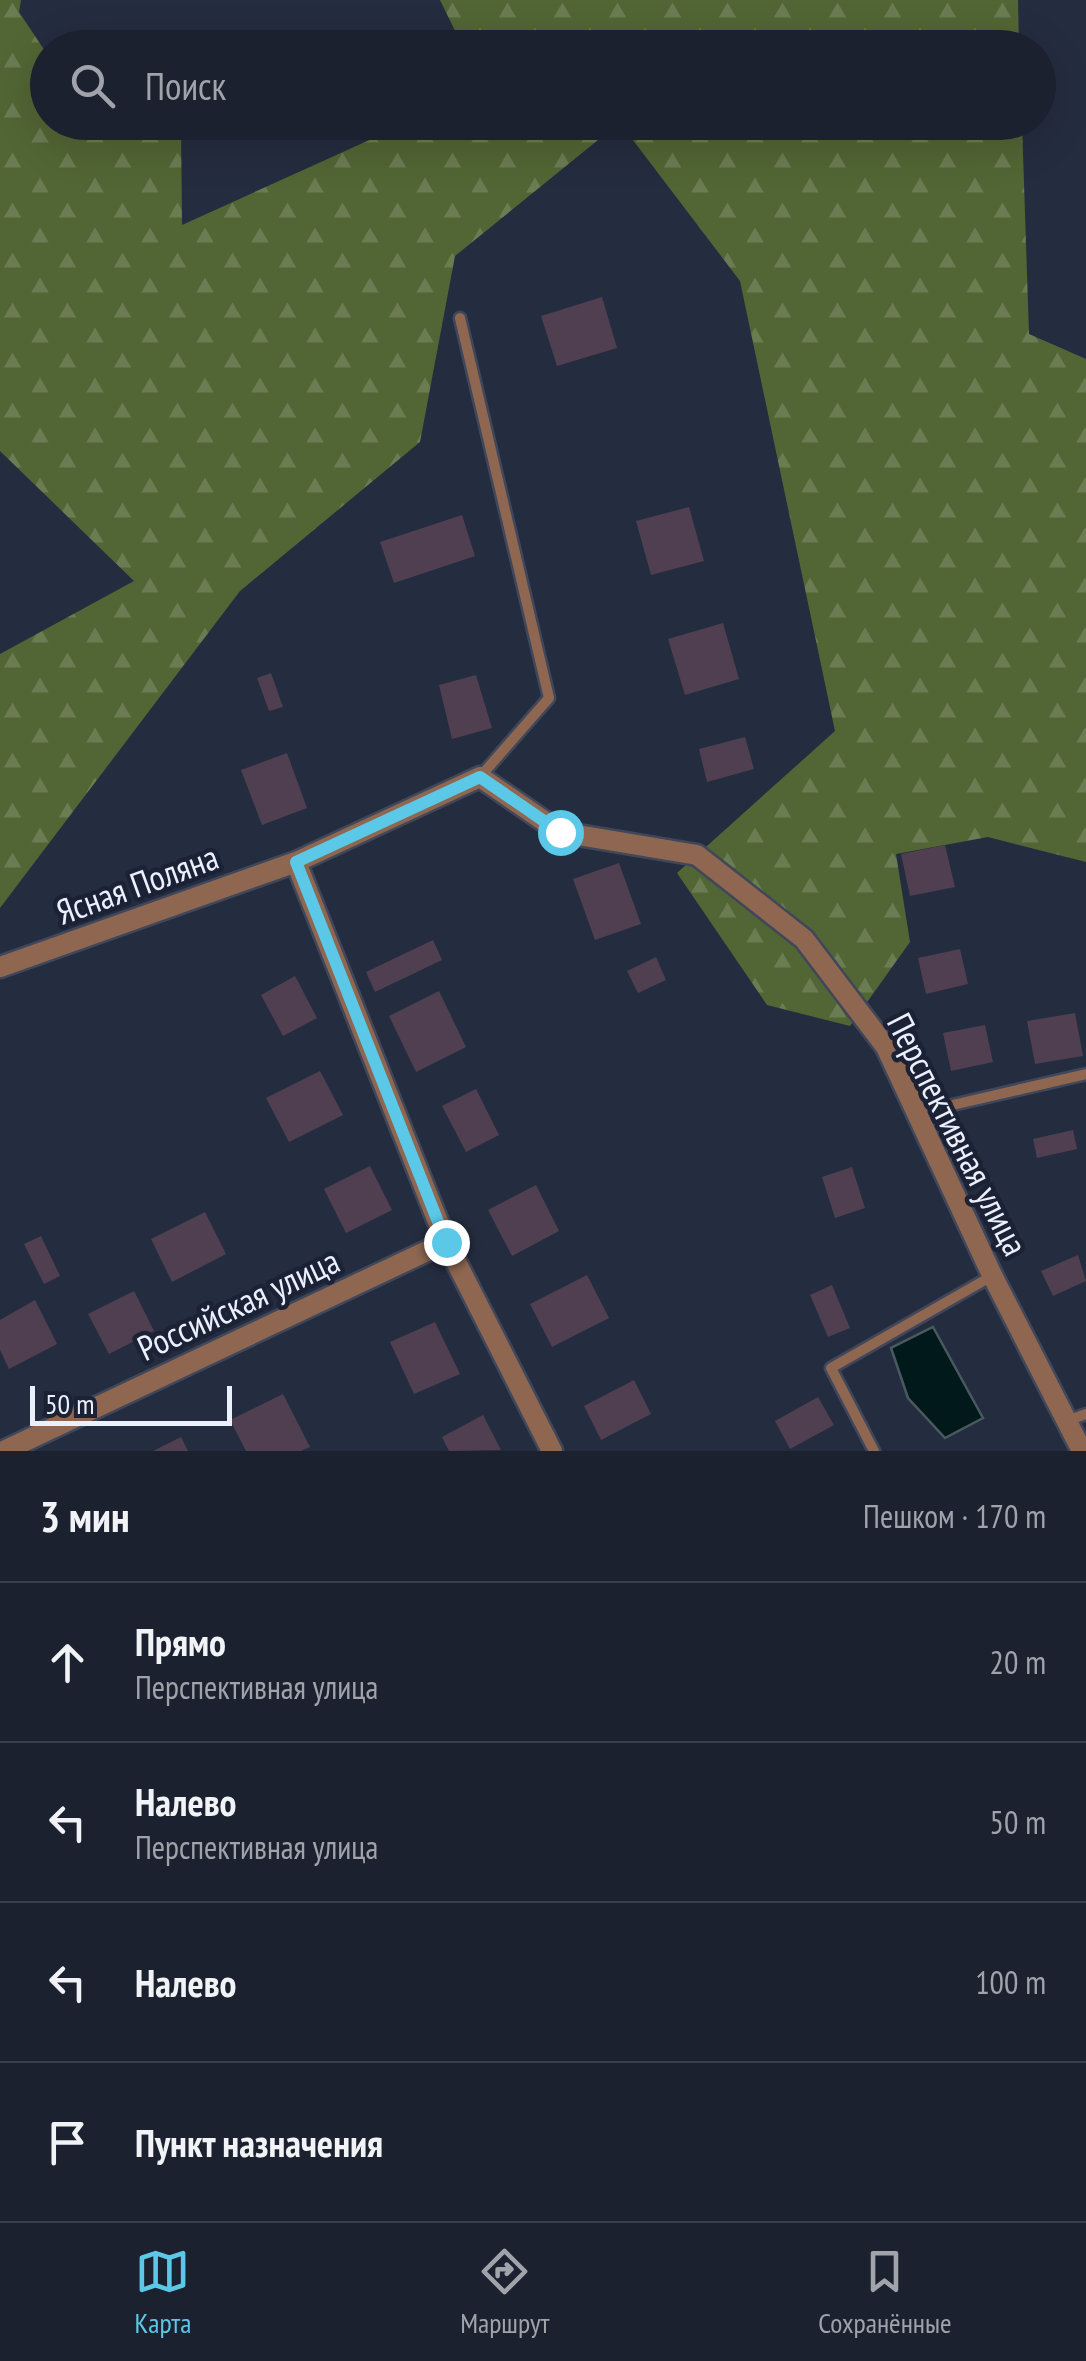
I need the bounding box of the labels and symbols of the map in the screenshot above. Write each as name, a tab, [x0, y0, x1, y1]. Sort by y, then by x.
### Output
route start	[538, 810, 584, 856]
street label: Ясная Поляна	[50, 833, 224, 935]
street label: Перспективная улица	[877, 1005, 1039, 1263]
route end	[424, 1220, 470, 1266]
street label: Российская улица	[130, 1237, 346, 1371]
scale bar	[30, 1381, 232, 1426]

